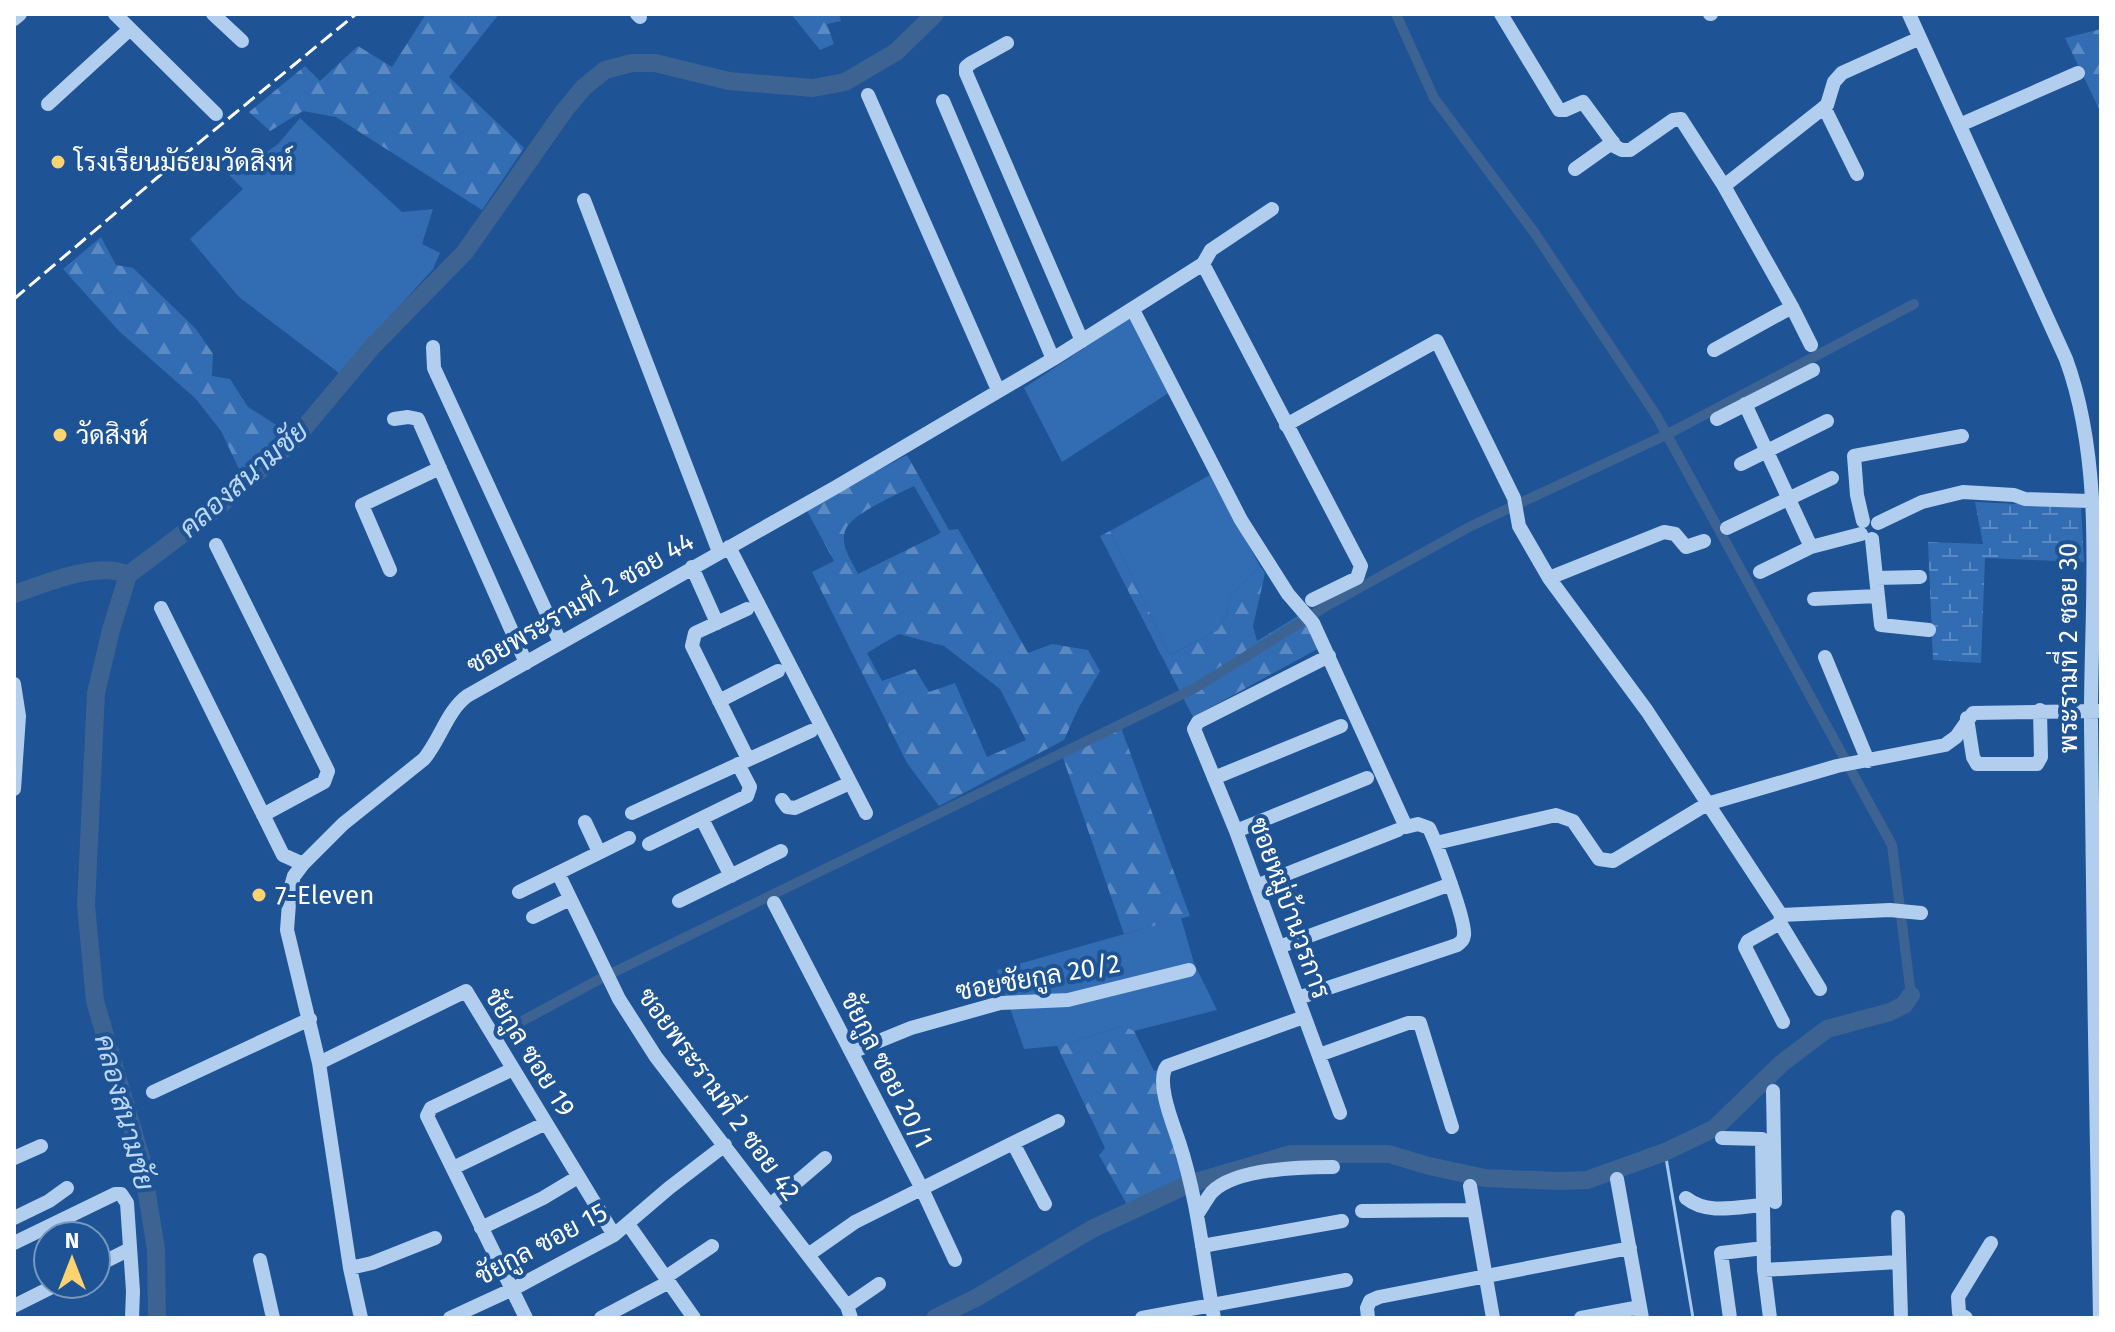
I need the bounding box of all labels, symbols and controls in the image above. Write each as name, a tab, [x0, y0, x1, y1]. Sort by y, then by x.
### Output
place label: โรงเรียนมัธยมวัดสิงห์	[72, 145, 293, 178]
marker: โรงเรียนมัธยมวัดสิงห์	[49, 153, 67, 171]
water label: คลองสนามชัย	[171, 413, 315, 544]
place label: วัดสิงห์	[76, 418, 148, 451]
marker: วัดสิงห์	[51, 426, 69, 444]
street label: ซอยพระรามที่ 2 ซอย 44	[458, 520, 699, 681]
street label: พระรามที่ 2 ซอย 30	[2046, 543, 2084, 753]
street label: ซอยหมู่บ้านวรการ	[1240, 813, 1338, 1004]
place label: 7-Eleven	[275, 880, 374, 911]
marker: 7-Eleven	[250, 886, 268, 904]
street label: ซอยชัยกูล 20/2	[953, 947, 1123, 1009]
street label: ซอยพระรามที่ 2 ซอย 42	[631, 978, 812, 1207]
street label: ชัยกูล ซอย 19	[476, 982, 582, 1123]
street label: ชัยกูล ซอย 20/1	[832, 986, 940, 1154]
water label: คลองสนามชัย	[88, 1030, 163, 1194]
street label: ชัยกูล ซอย 15	[470, 1196, 613, 1294]
north arrow	[32, 1220, 112, 1300]
text: N	[65, 1227, 79, 1254]

